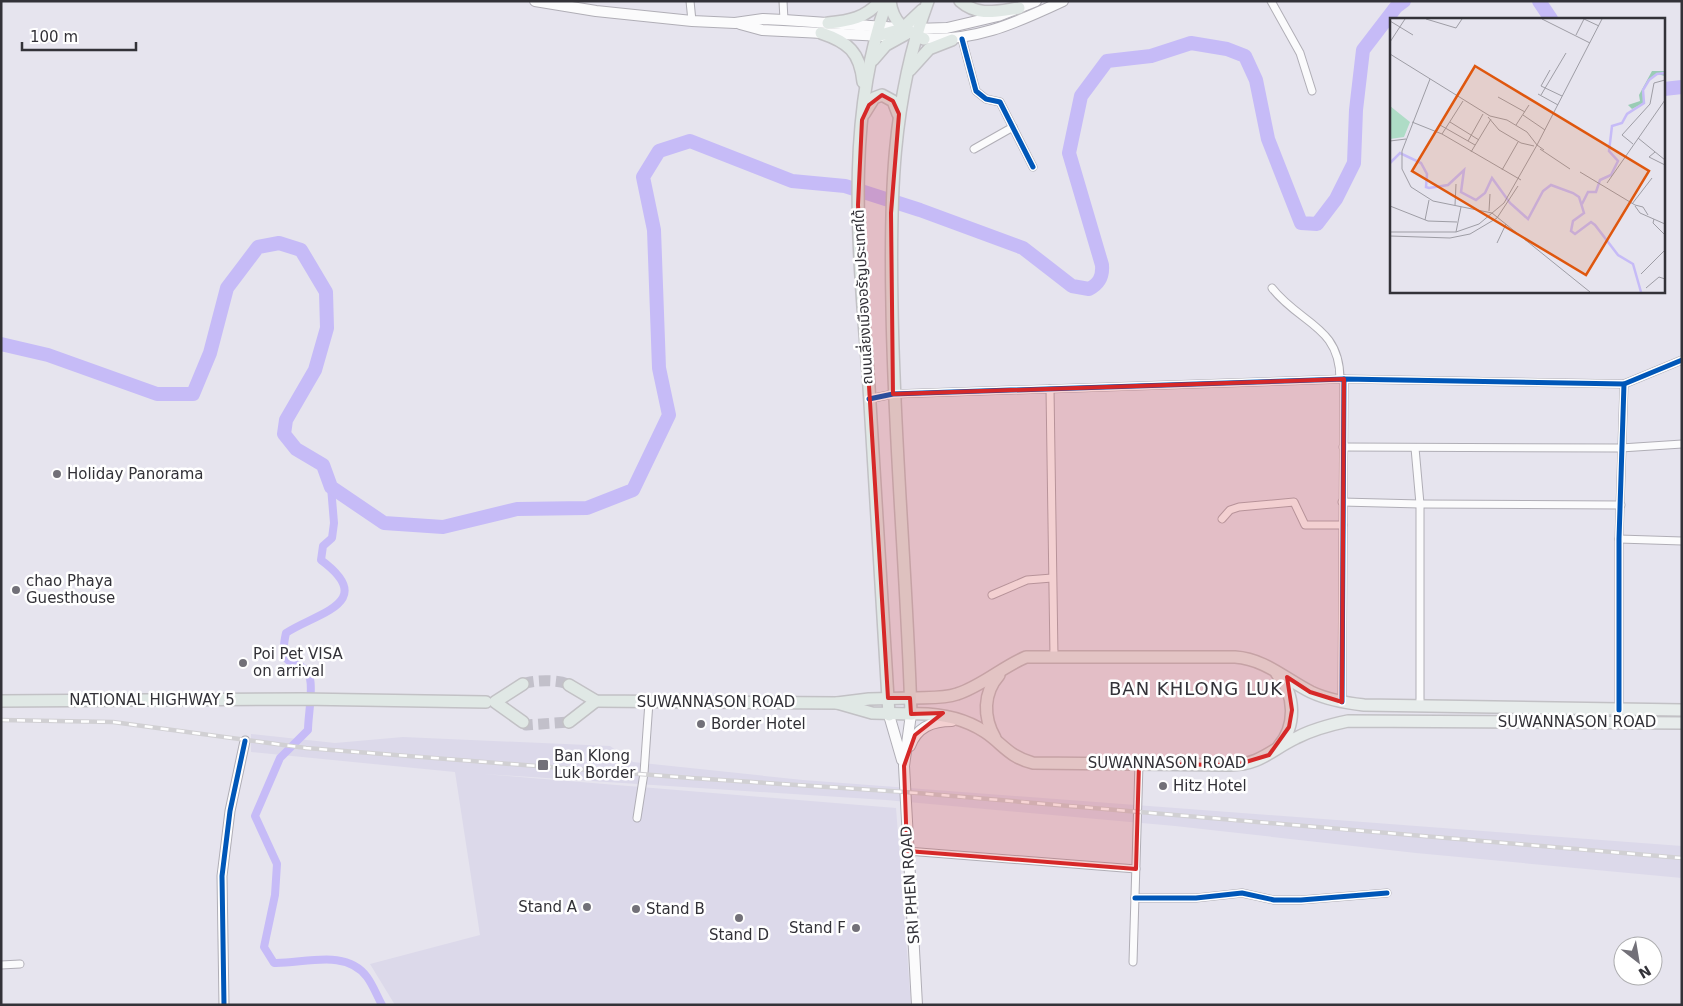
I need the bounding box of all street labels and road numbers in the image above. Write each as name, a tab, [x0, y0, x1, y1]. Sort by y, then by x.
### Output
street label: ถนนเลี่ยงเมืองอรัญประเทศใต้	[847, 209, 877, 385]
street label: NATIONAL HIGHWAY 5	[69, 691, 235, 709]
street label: SUWANNASON ROAD	[637, 693, 795, 711]
street label: SUWANNASON ROAD	[1498, 713, 1656, 731]
street label: SUWANNASON ROAD	[1088, 754, 1246, 772]
street label: SRI PHEN ROAD	[897, 825, 923, 945]

